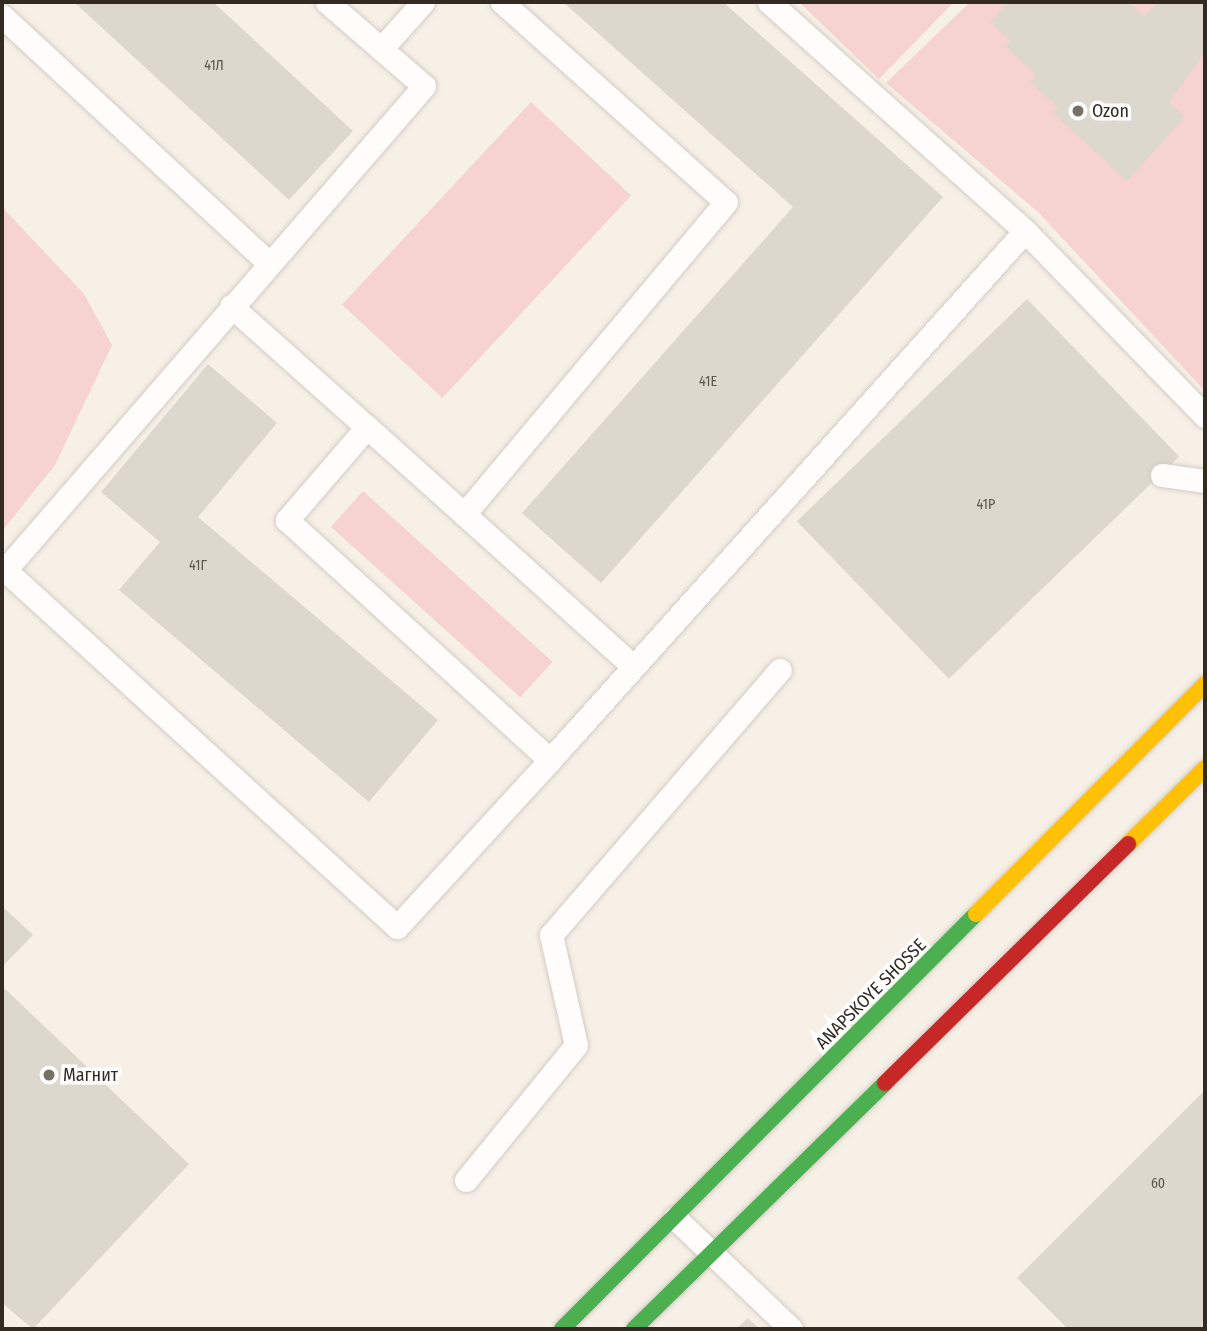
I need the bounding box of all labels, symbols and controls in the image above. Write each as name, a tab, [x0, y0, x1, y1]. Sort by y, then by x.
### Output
house number: 41Л	[204, 58, 224, 74]
place label: Ozon	[1092, 100, 1129, 122]
marker: Ozon	[1070, 103, 1086, 119]
house number: 41Е	[699, 374, 717, 390]
house number: 41Р	[977, 497, 995, 513]
house number: 41Г	[189, 558, 207, 574]
street label: ANAPSKOYE SHOSSE	[811, 934, 931, 1054]
place label: Магнит	[63, 1064, 118, 1086]
marker: Магнит	[41, 1067, 57, 1083]
house number: 60	[1151, 1176, 1165, 1192]

